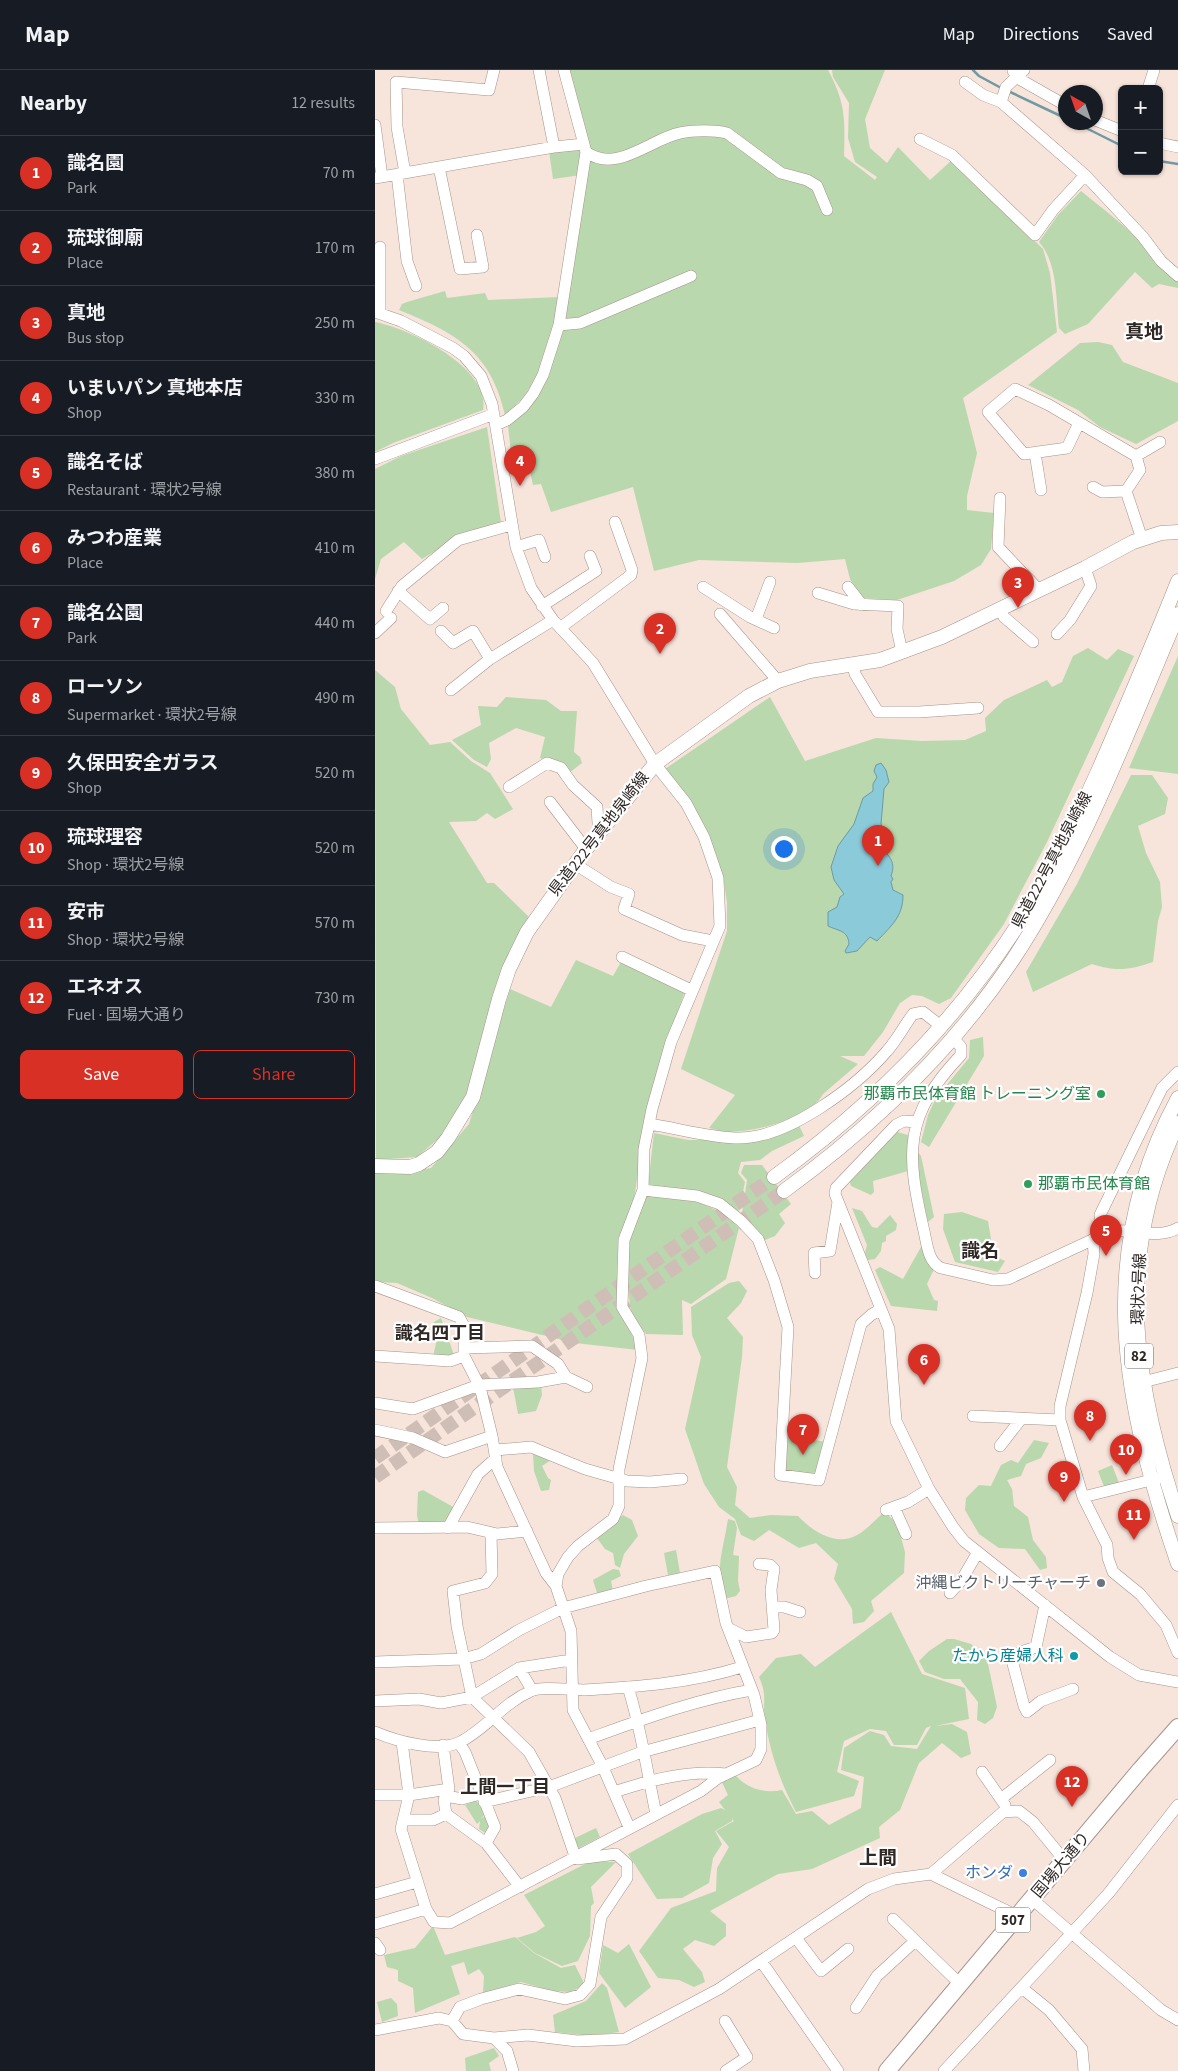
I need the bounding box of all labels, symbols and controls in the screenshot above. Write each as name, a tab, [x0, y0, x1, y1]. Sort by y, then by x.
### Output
text: Map	[25, 17, 70, 52]
text: Map	[943, 22, 975, 47]
text: Directions	[1003, 22, 1079, 47]
text: Saved	[1107, 22, 1153, 47]
north arrow	[1058, 85, 1103, 130]
map controls	[1118, 85, 1163, 175]
button: +	[1118, 85, 1163, 130]
text: Nearby	[20, 88, 87, 118]
text: 12 results	[291, 92, 355, 114]
button: −	[1118, 130, 1163, 175]
text: 識名園	[67, 150, 124, 177]
text: 1	[32, 162, 40, 184]
text: 70 m	[323, 162, 355, 184]
text: Park	[67, 177, 97, 199]
text: 琉球御廟	[67, 225, 143, 252]
text: 2	[32, 237, 40, 259]
text: 170 m	[315, 237, 355, 259]
text: Place	[67, 252, 103, 274]
text: 真地	[67, 300, 105, 327]
text: 3	[32, 312, 40, 334]
text: 250 m	[315, 312, 355, 334]
district label: 真地	[1125, 319, 1163, 346]
text: Bus stop	[67, 327, 124, 349]
text: いまいパン 真地本店	[67, 375, 243, 402]
text: 4	[32, 387, 40, 409]
text: 330 m	[315, 387, 355, 409]
text: Shop	[67, 402, 102, 424]
pin: 4	[504, 445, 536, 486]
text: 識名そば	[67, 449, 143, 476]
text: 5	[32, 462, 40, 484]
text: 380 m	[315, 462, 355, 484]
text: Restaurant · 環状2号線	[67, 479, 222, 501]
text: みつわ産業	[67, 525, 162, 552]
text: 6	[32, 537, 40, 559]
text: 410 m	[315, 537, 355, 559]
text: Place	[67, 552, 103, 574]
pin: 3	[1002, 567, 1034, 608]
text: 識名公園	[67, 600, 143, 627]
text: 7	[32, 612, 40, 634]
text: 440 m	[315, 612, 355, 634]
pin: 2	[644, 613, 676, 654]
text: Park	[67, 627, 97, 649]
text: ローソン	[67, 674, 143, 701]
text: 8	[32, 687, 40, 709]
text: 490 m	[315, 687, 355, 709]
text: Supermarket · 環状2号線	[67, 704, 237, 726]
text: 久保田安全ガラス	[67, 750, 219, 777]
text: 9	[32, 762, 40, 784]
text: 520 m	[315, 762, 355, 784]
street label: 県道222号真地泉崎線	[544, 767, 654, 901]
text: Shop	[67, 777, 102, 799]
street label: 県道222号真地泉崎線	[1007, 788, 1097, 932]
text: 琉球理容	[67, 824, 143, 851]
pin: 1	[862, 825, 894, 866]
your location	[771, 836, 797, 862]
text: 10	[28, 837, 44, 859]
text: 520 m	[315, 837, 355, 859]
text: Shop · 環状2号線	[67, 854, 184, 876]
text: 安市	[67, 899, 105, 926]
text: 11	[28, 912, 44, 934]
text: 570 m	[315, 912, 355, 934]
text: Shop · 環状2号線	[67, 929, 184, 951]
text: エネオス	[67, 974, 143, 1001]
text: 12	[28, 987, 44, 1009]
text: 730 m	[315, 987, 355, 1009]
text: Fuel · 国場大通り	[67, 1004, 186, 1026]
button: Save	[20, 1050, 183, 1099]
button: Share	[193, 1050, 355, 1099]
place label: 那覇市民体育館 トレーニング室	[864, 1083, 1091, 1105]
marker: 那覇市民体育館 トレーニング室	[1095, 1088, 1107, 1100]
place label: 那覇市民体育館	[1038, 1173, 1150, 1195]
marker: 那覇市民体育館	[1022, 1178, 1034, 1190]
pin: 5	[1090, 1215, 1122, 1256]
district label: 識名	[961, 1238, 999, 1265]
street label: 環状2号線	[1127, 1253, 1151, 1325]
district label: 識名四丁目	[395, 1321, 485, 1346]
pin: 6	[908, 1344, 940, 1385]
road number: 82	[1125, 1344, 1153, 1368]
pin: 8	[1074, 1400, 1106, 1441]
pin: 7	[787, 1414, 819, 1455]
pin: 10	[1110, 1434, 1142, 1475]
pin: 9	[1048, 1461, 1080, 1502]
pin: 11	[1118, 1499, 1150, 1540]
place label: 沖縄ビクトリーチャーチ	[915, 1572, 1091, 1594]
marker: 沖縄ビクトリーチャーチ	[1095, 1577, 1107, 1589]
place label: たから産婦人科	[952, 1645, 1064, 1667]
marker: たから産婦人科	[1068, 1650, 1080, 1662]
pin: 12	[1056, 1766, 1088, 1807]
district label: 上間一丁目	[460, 1775, 550, 1800]
street label: 国場大通り	[1027, 1827, 1095, 1903]
district label: 上間	[859, 1845, 897, 1872]
place label: ホンダ	[965, 1862, 1013, 1884]
marker: ホンダ	[1017, 1867, 1029, 1879]
road number: 507	[995, 1908, 1031, 1932]

